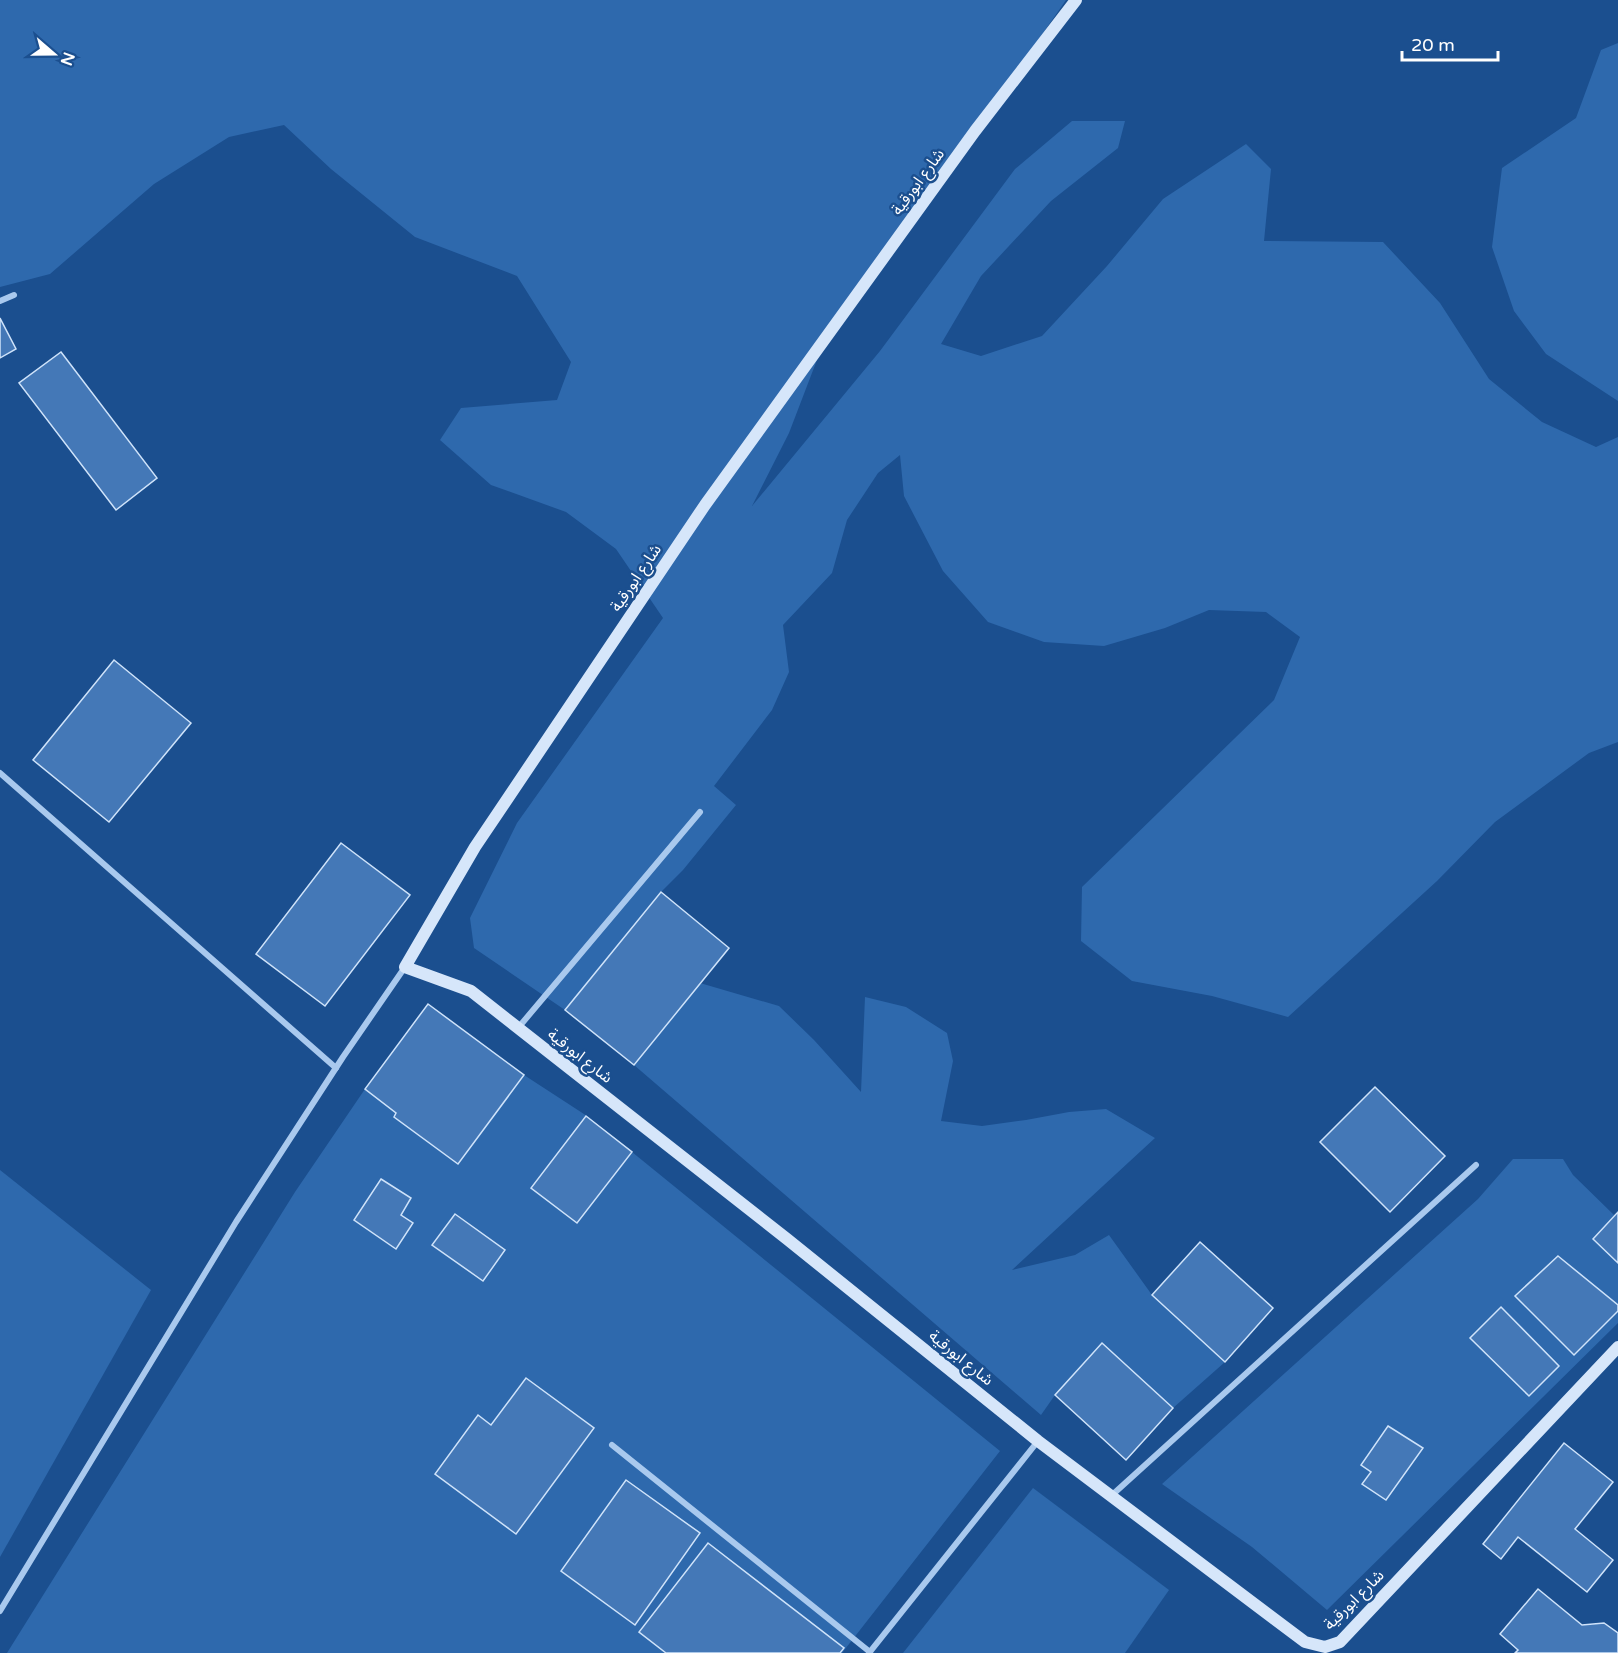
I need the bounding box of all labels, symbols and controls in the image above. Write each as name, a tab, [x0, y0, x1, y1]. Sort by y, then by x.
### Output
north arrow	[24, 24, 84, 84]
scale bar	[1402, 24, 1498, 62]
text: 20 m	[1411, 34, 1455, 56]
text: N	[56, 49, 79, 68]
street label: شارع ابورقية	[887, 145, 950, 220]
street label: شارع ابورقية	[606, 540, 668, 617]
street label: شارع ابورقية	[542, 1024, 617, 1089]
street label: شارع ابورقية	[923, 1326, 997, 1392]
street label: شارع ابورقية	[1320, 1566, 1390, 1636]

